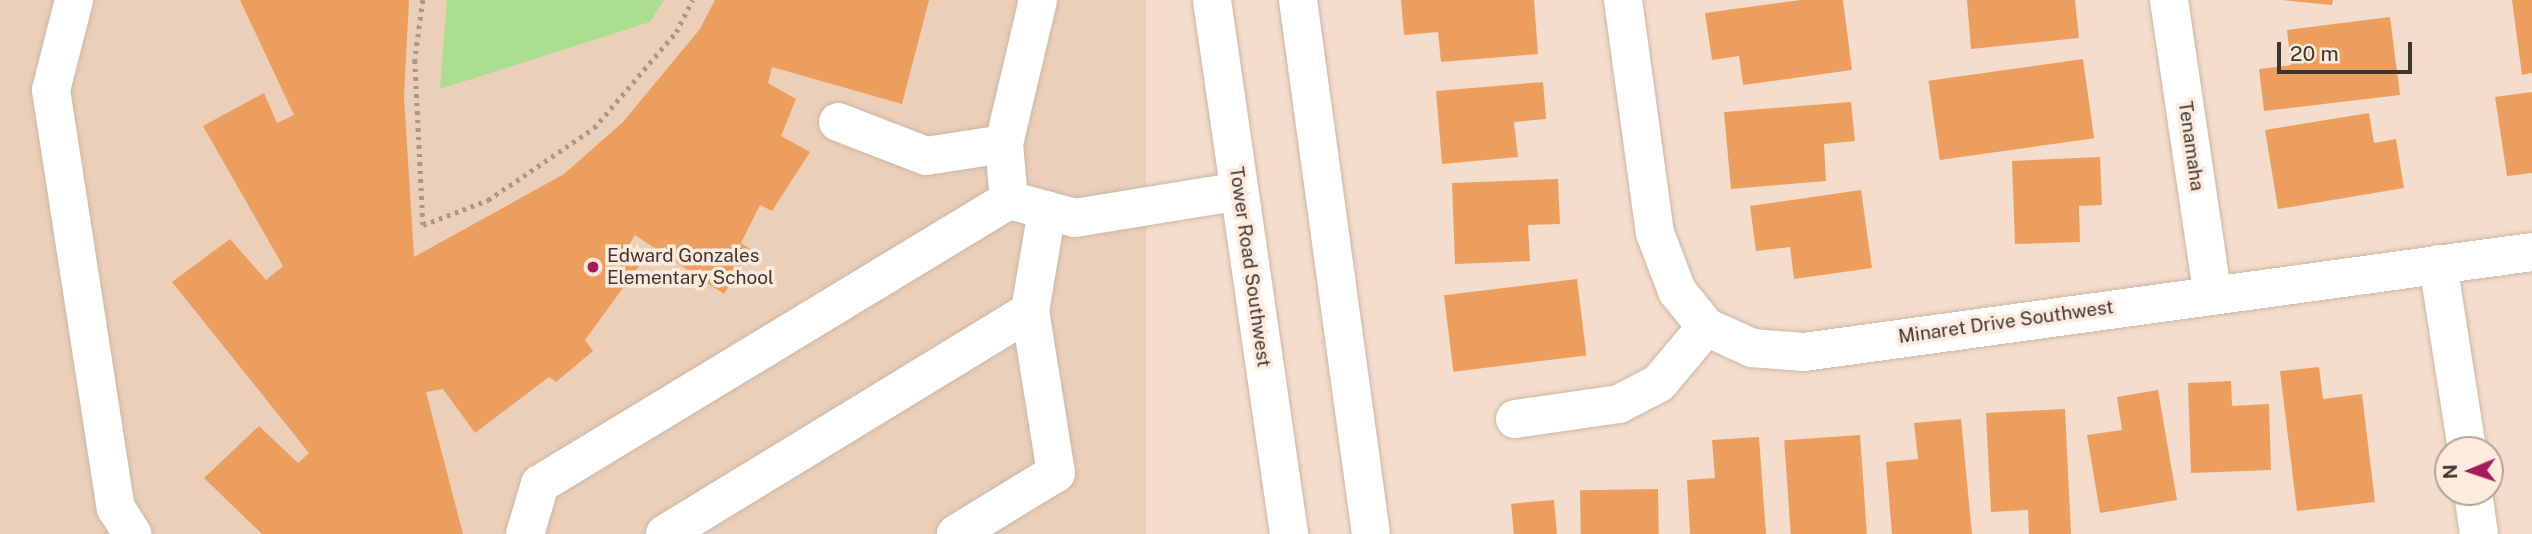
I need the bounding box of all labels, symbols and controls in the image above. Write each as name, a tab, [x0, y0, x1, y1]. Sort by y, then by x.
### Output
scale bar	[2280, 28, 2415, 72]
text: 20 m	[2290, 41, 2339, 66]
street label: Tenamaha	[2173, 100, 2209, 192]
street label: Tower Road Southwest	[1225, 165, 1275, 369]
place label: Edward Gonzales Elementary School	[607, 245, 774, 289]
marker: Edward Gonzales Elementary School	[585, 259, 601, 275]
street label: Minaret Drive Southwest	[1897, 296, 2115, 348]
north arrow	[2434, 436, 2504, 506]
text: N	[2439, 464, 2461, 479]

